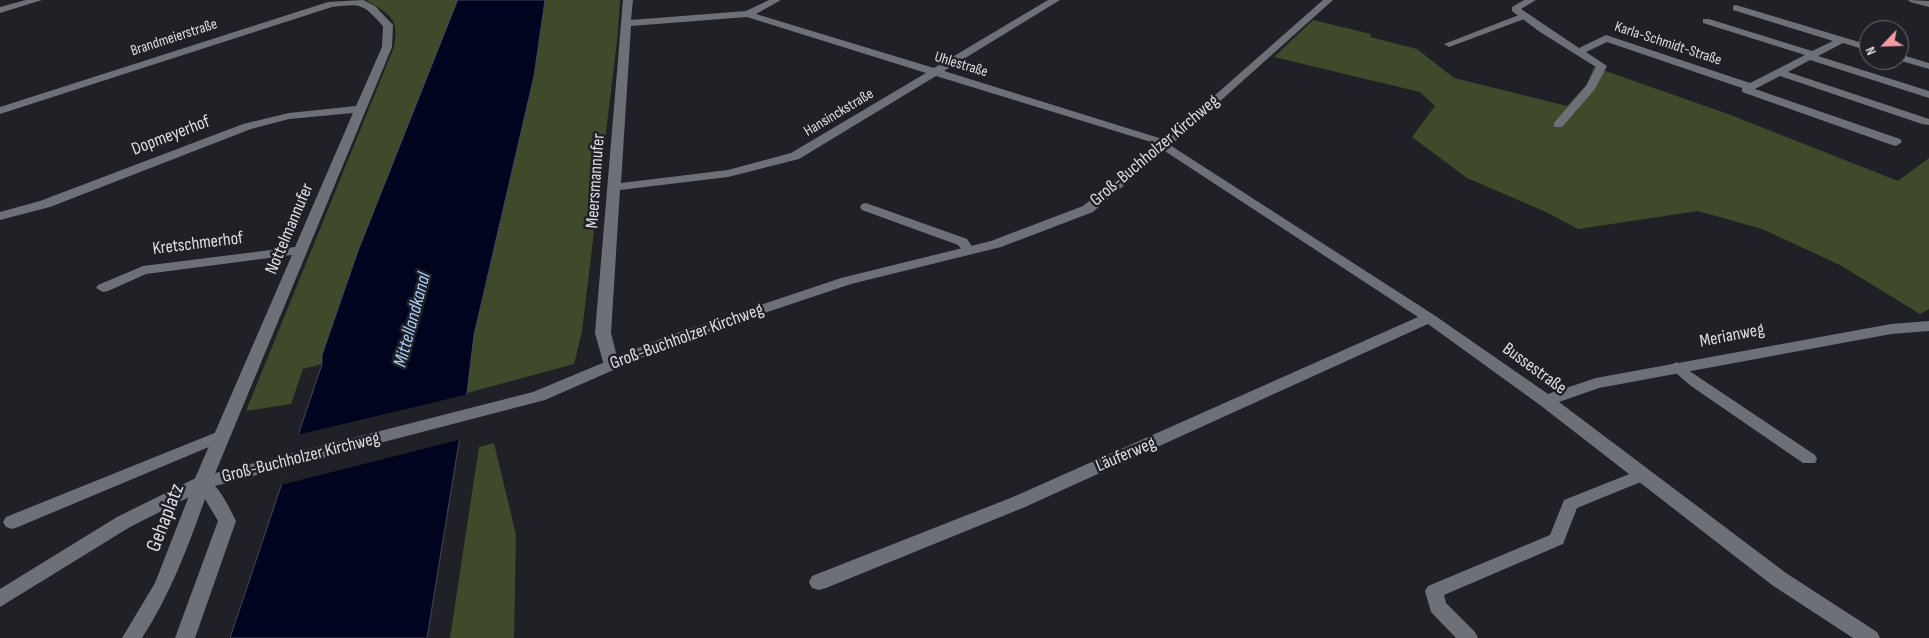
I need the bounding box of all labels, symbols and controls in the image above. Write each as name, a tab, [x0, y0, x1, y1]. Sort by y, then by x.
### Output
street label: Brandmeierstraße	[128, 16, 220, 60]
street label: Karla-Schmidt-Straße	[1612, 18, 1724, 70]
north arrow	[1859, 20, 1909, 70]
text: N	[1861, 44, 1880, 58]
street label: Uhlestraße	[932, 48, 990, 82]
street label: Hansinckstraße	[801, 85, 877, 141]
street label: Groß-Buchholzer Kirchweg	[1086, 91, 1224, 211]
street label: Dopmeyerhof	[129, 111, 213, 161]
street label: Meersmannufer	[582, 133, 610, 229]
street label: Nottelmannufer	[261, 180, 319, 278]
street label: Kretschmerhof	[151, 228, 245, 260]
water label: Mittellandkanal	[389, 270, 437, 370]
street label: Groß-Buchholzer Kirchweg	[607, 299, 767, 375]
street label: Merianweg	[1698, 319, 1766, 353]
street label: Bussestraße	[1498, 338, 1570, 400]
street label: Groß-Buchholzer Kirchweg	[220, 428, 382, 488]
street label: Läuferweg	[1093, 433, 1159, 477]
street label: Gehaplatz	[142, 480, 190, 556]

